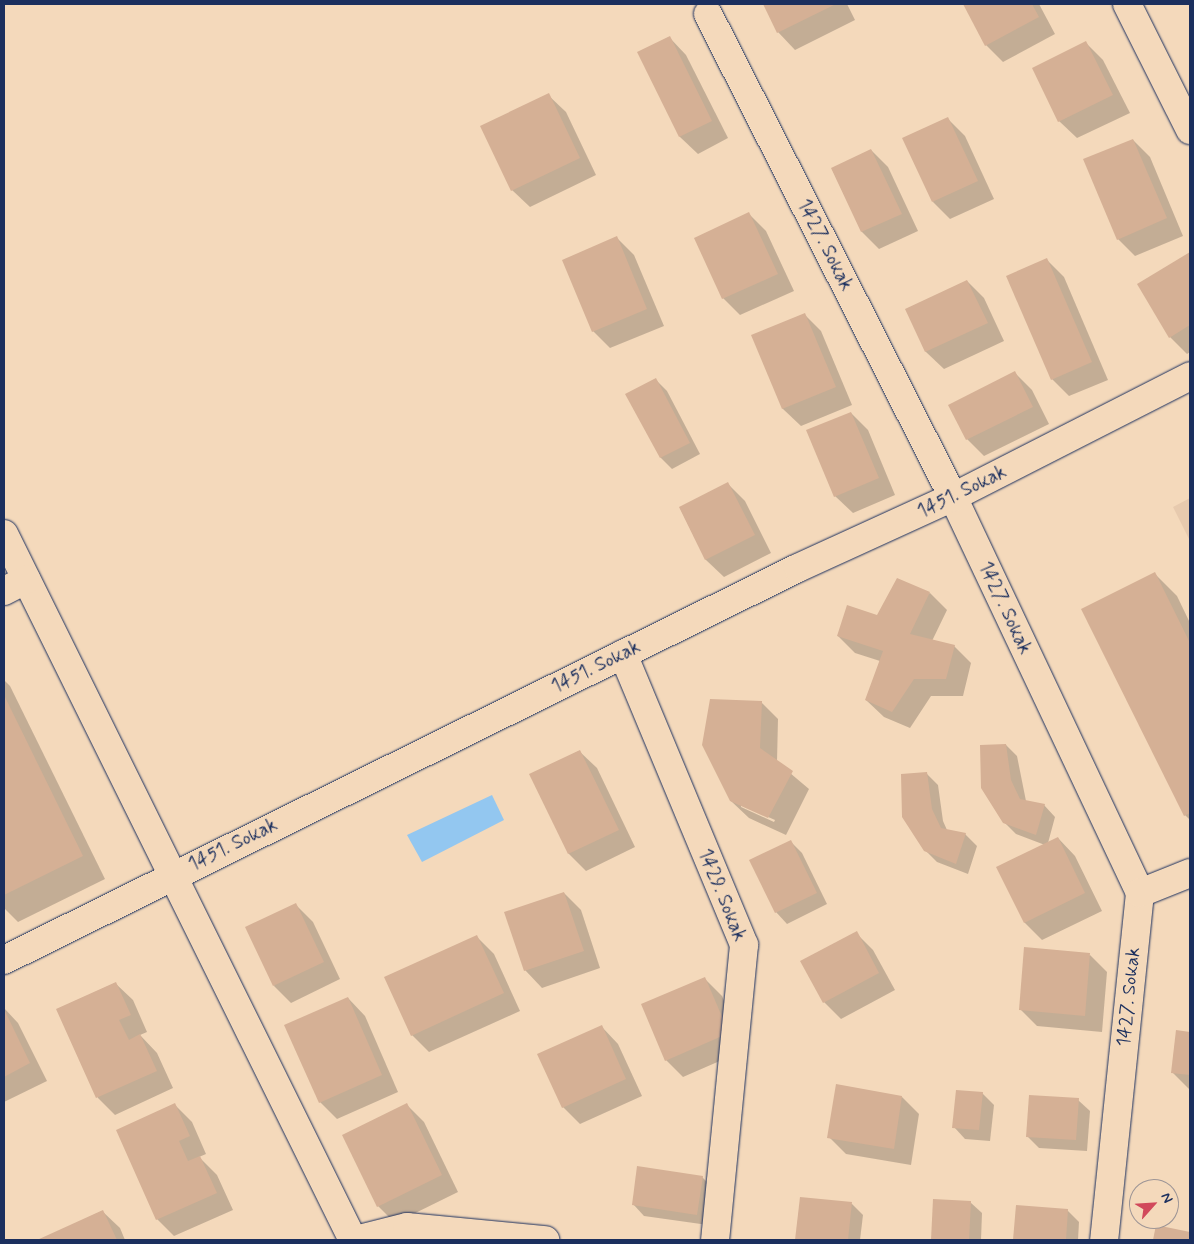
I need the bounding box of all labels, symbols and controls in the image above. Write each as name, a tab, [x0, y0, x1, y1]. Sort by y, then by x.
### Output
street label: 1427. Sokak	[792, 195, 858, 295]
street label: 1451. Sokak	[914, 461, 1010, 523]
street label: 1427. Sokak	[974, 558, 1036, 658]
street label: 1451. Sokak	[548, 636, 644, 698]
street label: 1451. Sokak	[185, 814, 281, 876]
street label: 1429. Sokak	[693, 845, 751, 945]
street label: 1427. Sokak	[1112, 946, 1146, 1048]
north arrow	[1129, 1179, 1179, 1229]
text: N	[1156, 1190, 1177, 1206]

